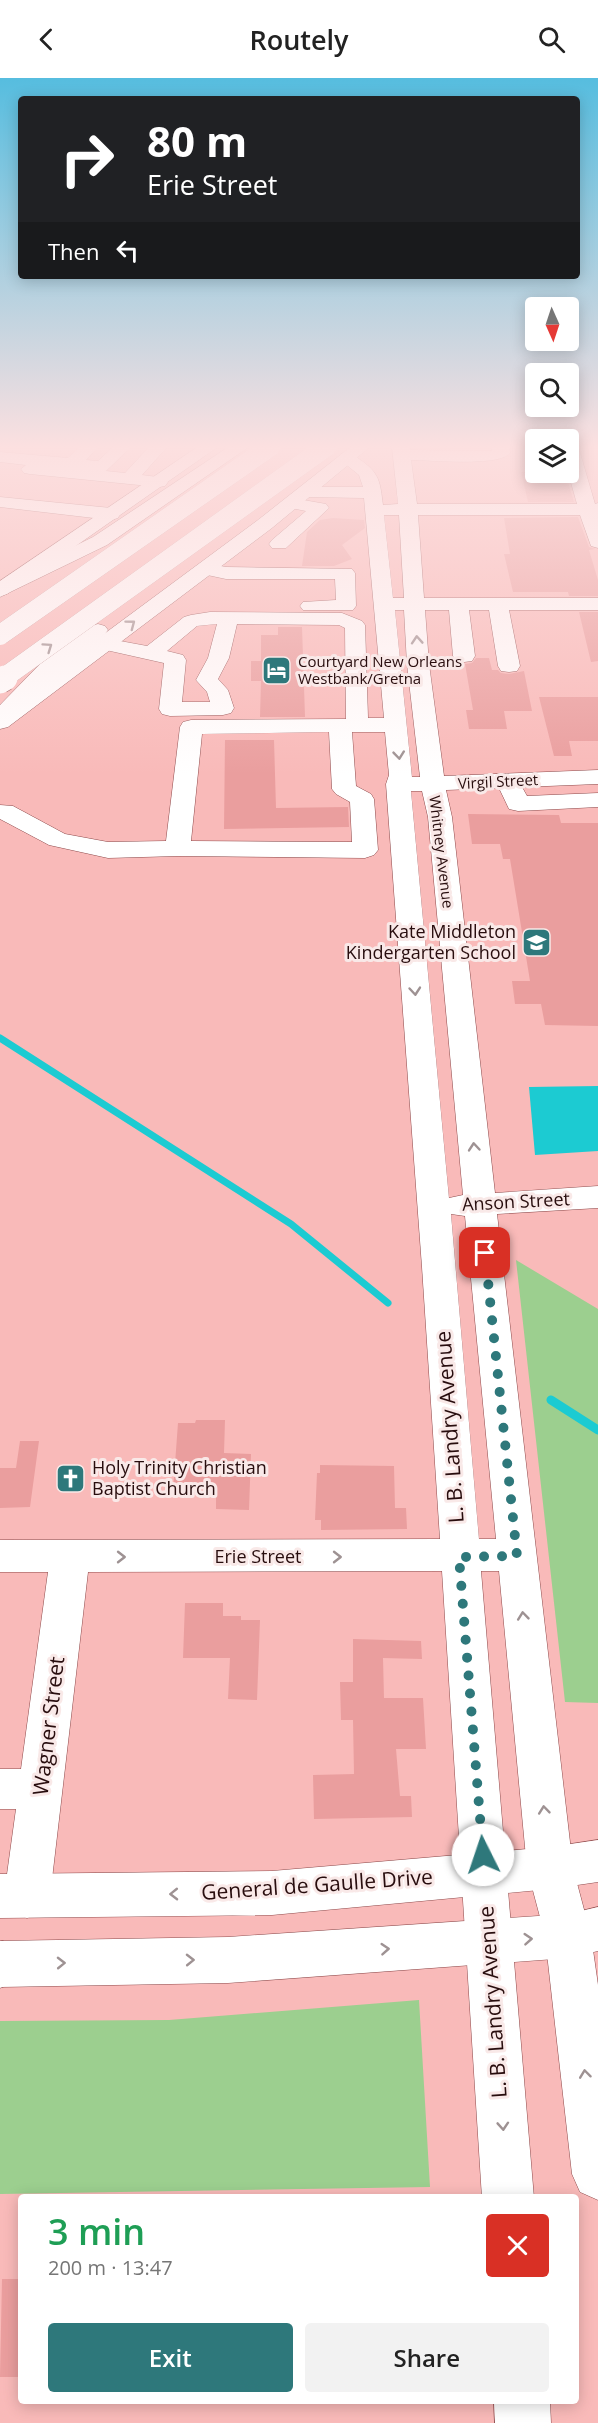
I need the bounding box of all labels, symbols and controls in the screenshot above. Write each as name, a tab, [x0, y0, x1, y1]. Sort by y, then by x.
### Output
text: Routely	[249, 21, 349, 58]
icon: back	[30, 23, 63, 56]
icon: search	[535, 23, 568, 56]
text: 80 m	[147, 112, 247, 169]
icon: right	[48, 120, 126, 198]
text: Erie Street	[147, 166, 277, 203]
icon: left	[111, 234, 144, 267]
text: Then	[48, 236, 99, 266]
north arrow	[525, 297, 579, 351]
map controls	[525, 297, 579, 483]
button: search	[525, 363, 579, 417]
button: layers	[525, 429, 579, 483]
one-way arrow	[124, 620, 135, 631]
one-way arrow	[410, 636, 423, 645]
one-way arrow	[41, 643, 52, 654]
place label: Courtyard New Orleans Westbank/Gretna	[298, 651, 462, 688]
hotel icon: Courtyard New Orleans Westbank/Gretna	[261, 655, 293, 687]
one-way arrow	[392, 751, 405, 760]
street label: Virgil Street	[457, 769, 539, 793]
street label: Whitney Avenue	[425, 794, 459, 909]
place label: Kate Middleton Kindergarten School	[346, 919, 516, 964]
school or university icon: Kate Middleton Kindergarten School	[521, 926, 553, 958]
one-way arrow	[408, 987, 421, 996]
one-way arrow	[468, 1142, 481, 1151]
street label: Anson Street	[461, 1186, 570, 1216]
pin	[459, 1227, 510, 1278]
icon: arrive	[468, 1236, 501, 1269]
street label: L. B. Landry Avenue	[428, 1330, 470, 1524]
place label: Holy Trinity Christian Baptist Church	[92, 1455, 267, 1500]
church icon: Holy Trinity Christian Baptist Church	[55, 1462, 87, 1494]
street label: Erie Street	[215, 1544, 301, 1568]
one-way arrow	[117, 1551, 126, 1563]
one-way arrow	[333, 1551, 342, 1563]
one-way arrow	[517, 1612, 530, 1621]
street label: Wagner Street	[26, 1655, 70, 1797]
one-way arrow	[538, 1806, 551, 1815]
position arrow	[451, 1823, 515, 1887]
street label: General de Gaulle Drive	[200, 1862, 434, 1906]
one-way arrow	[170, 1888, 179, 1900]
street label: L. B. Landry Avenue	[471, 1905, 513, 2099]
one-way arrow	[524, 1933, 533, 1946]
one-way arrow	[380, 1943, 389, 1956]
one-way arrow	[186, 1954, 195, 1967]
one-way arrow	[57, 1957, 66, 1969]
one-way arrow	[580, 2069, 592, 2079]
one-way arrow	[496, 2121, 509, 2130]
text: 3 min	[48, 2207, 145, 2256]
button: close	[486, 2214, 549, 2277]
text: 200 m · 13:47	[48, 2254, 173, 2281]
button: Exit	[48, 2323, 293, 2392]
button: Share	[305, 2323, 549, 2392]

